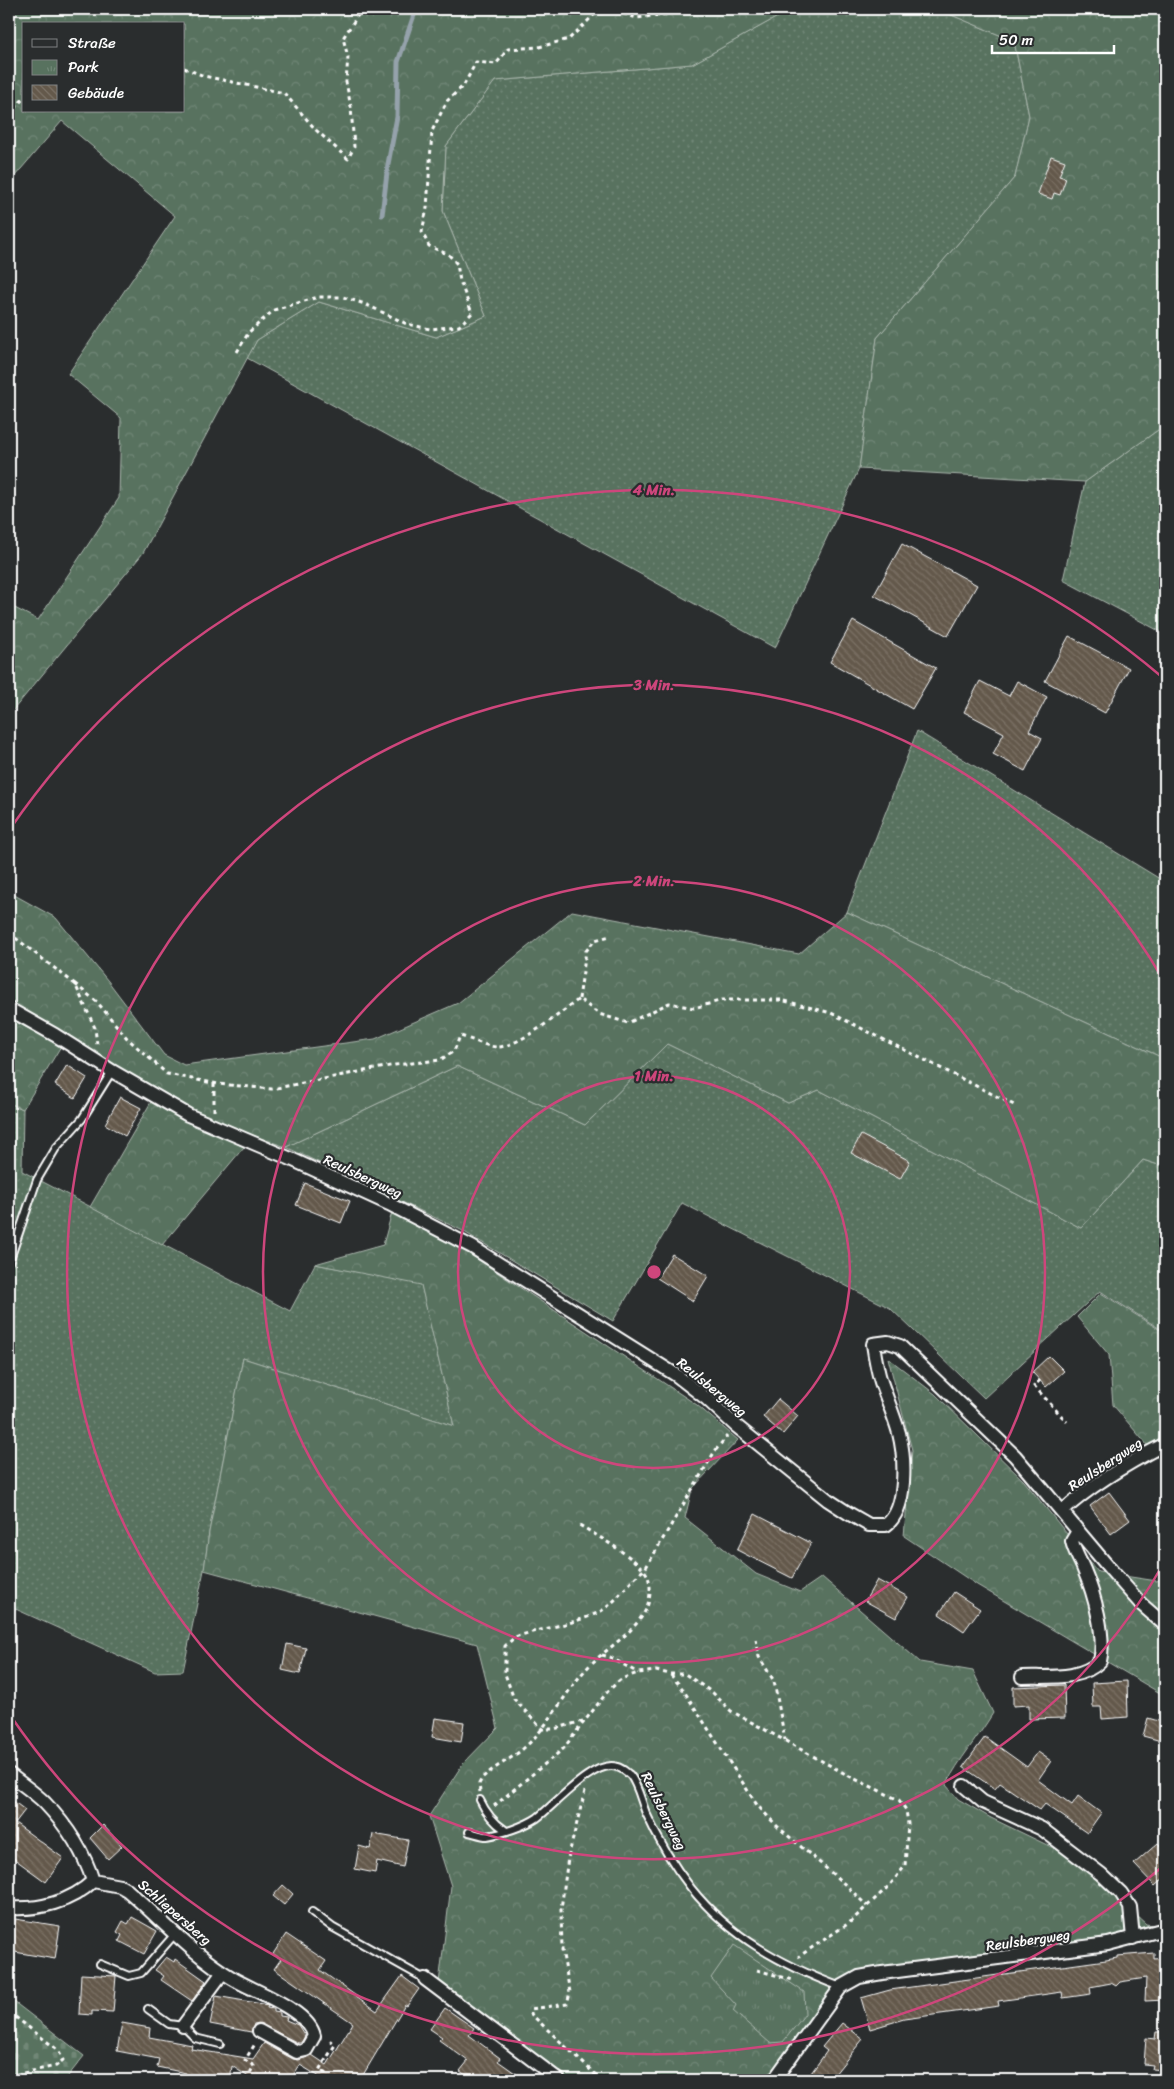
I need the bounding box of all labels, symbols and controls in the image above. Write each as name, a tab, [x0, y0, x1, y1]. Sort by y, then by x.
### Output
legend	[22, 22, 185, 112]
scale bar	[992, 22, 1114, 54]
text: 50 m	[999, 27, 1034, 53]
text: Straße	[68, 30, 116, 56]
text: Park	[68, 54, 99, 80]
text: Gebäude	[68, 80, 124, 106]
text: 4 Min.	[632, 477, 675, 503]
text: 3 Min.	[632, 672, 675, 698]
text: 2 Min.	[632, 868, 675, 894]
text: 1 Min.	[634, 1063, 674, 1089]
street label: Reulsbergweg	[319, 1147, 406, 1206]
centre of rings	[645, 1263, 663, 1281]
street label: Reulsbergweg	[671, 1351, 752, 1424]
street label: Reulsbergweg	[1063, 1431, 1148, 1498]
street label: Reulsbergweg	[634, 1768, 693, 1855]
street label: Schliepersberg	[132, 1873, 217, 1952]
street label: Reulsbergweg	[984, 1922, 1072, 1959]

